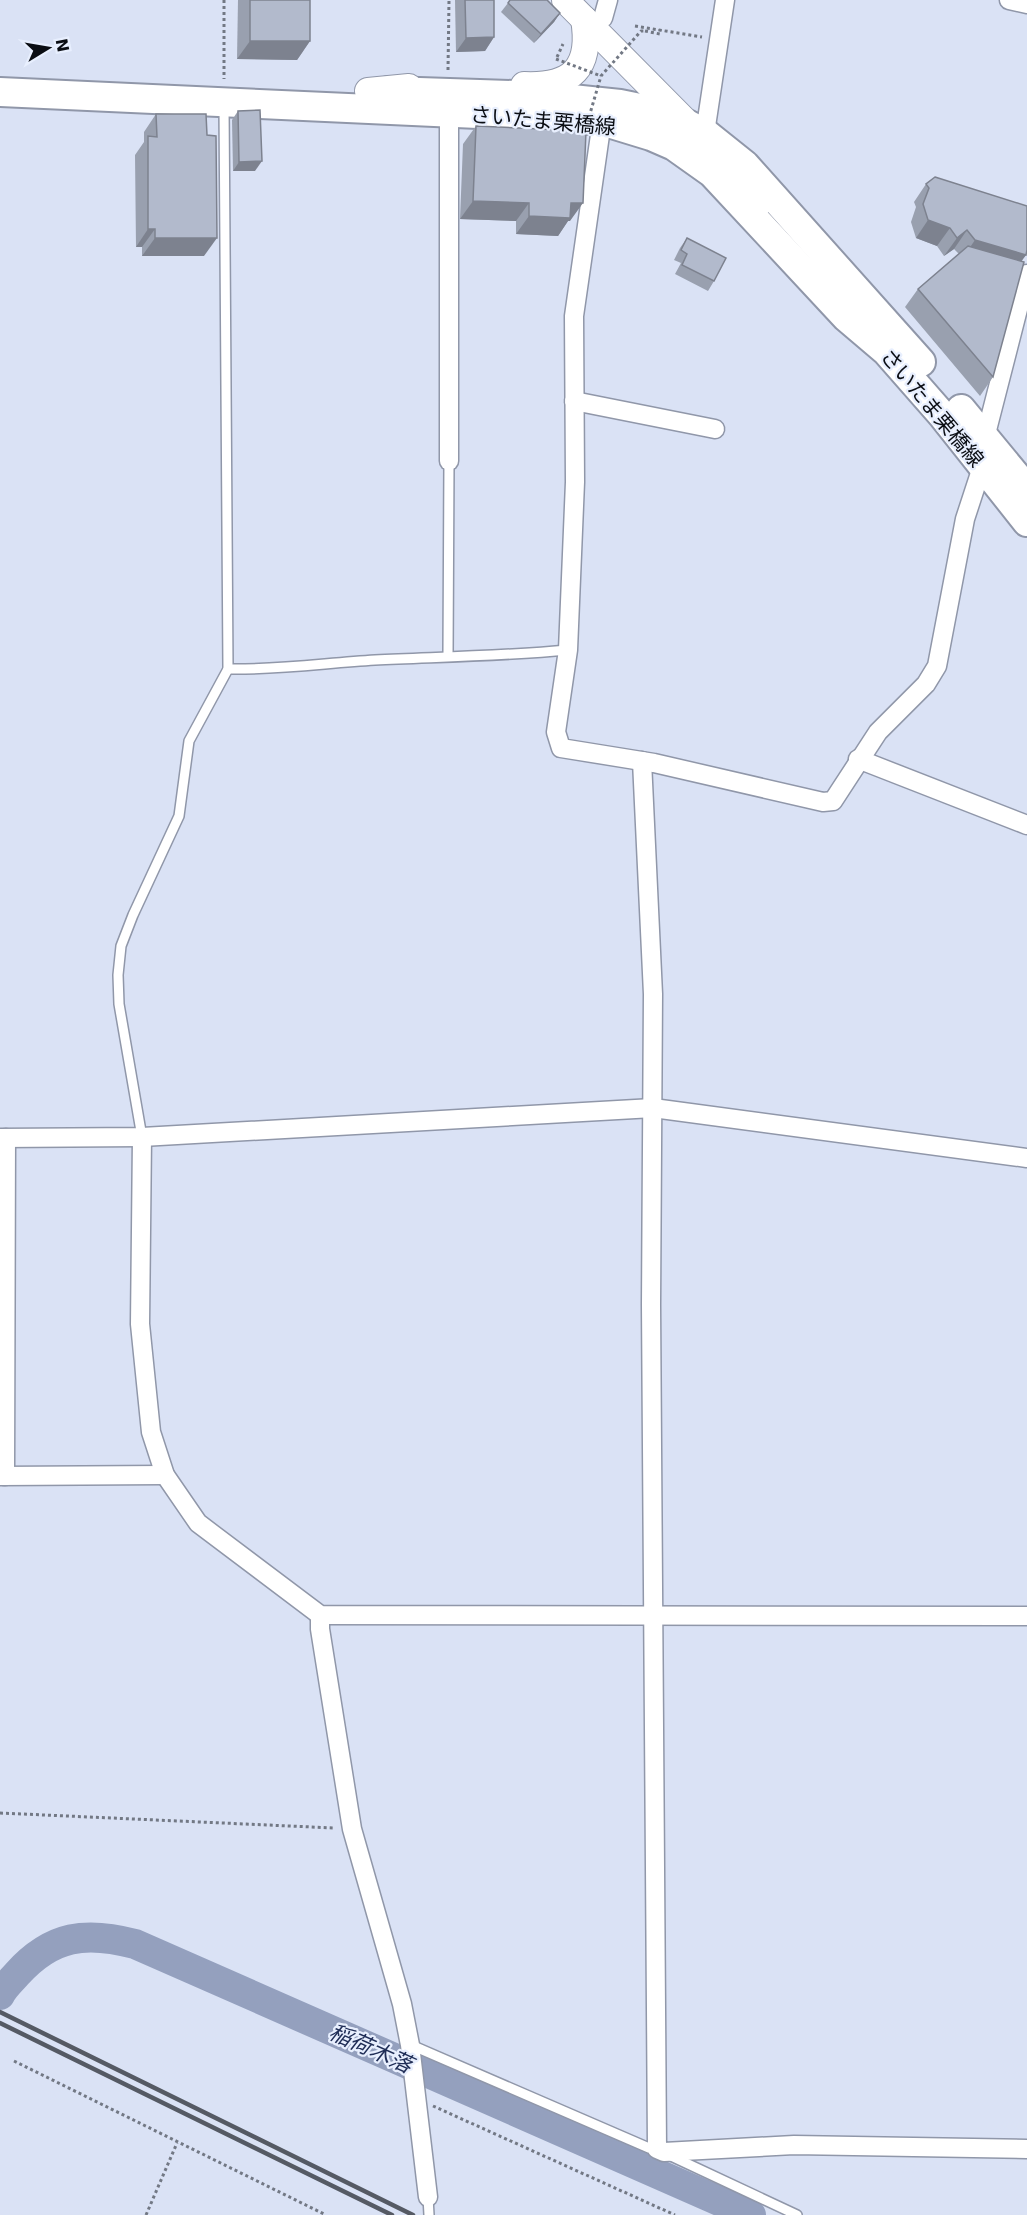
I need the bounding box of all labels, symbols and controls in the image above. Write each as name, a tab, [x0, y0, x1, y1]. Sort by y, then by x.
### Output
north arrow	[18, 18, 78, 78]
text: N	[52, 37, 73, 54]
street label: さいたま栗橋線	[469, 103, 617, 139]
street label: さいたま栗橋線	[876, 344, 988, 472]
water label: 稲荷木落	[326, 2019, 419, 2079]

